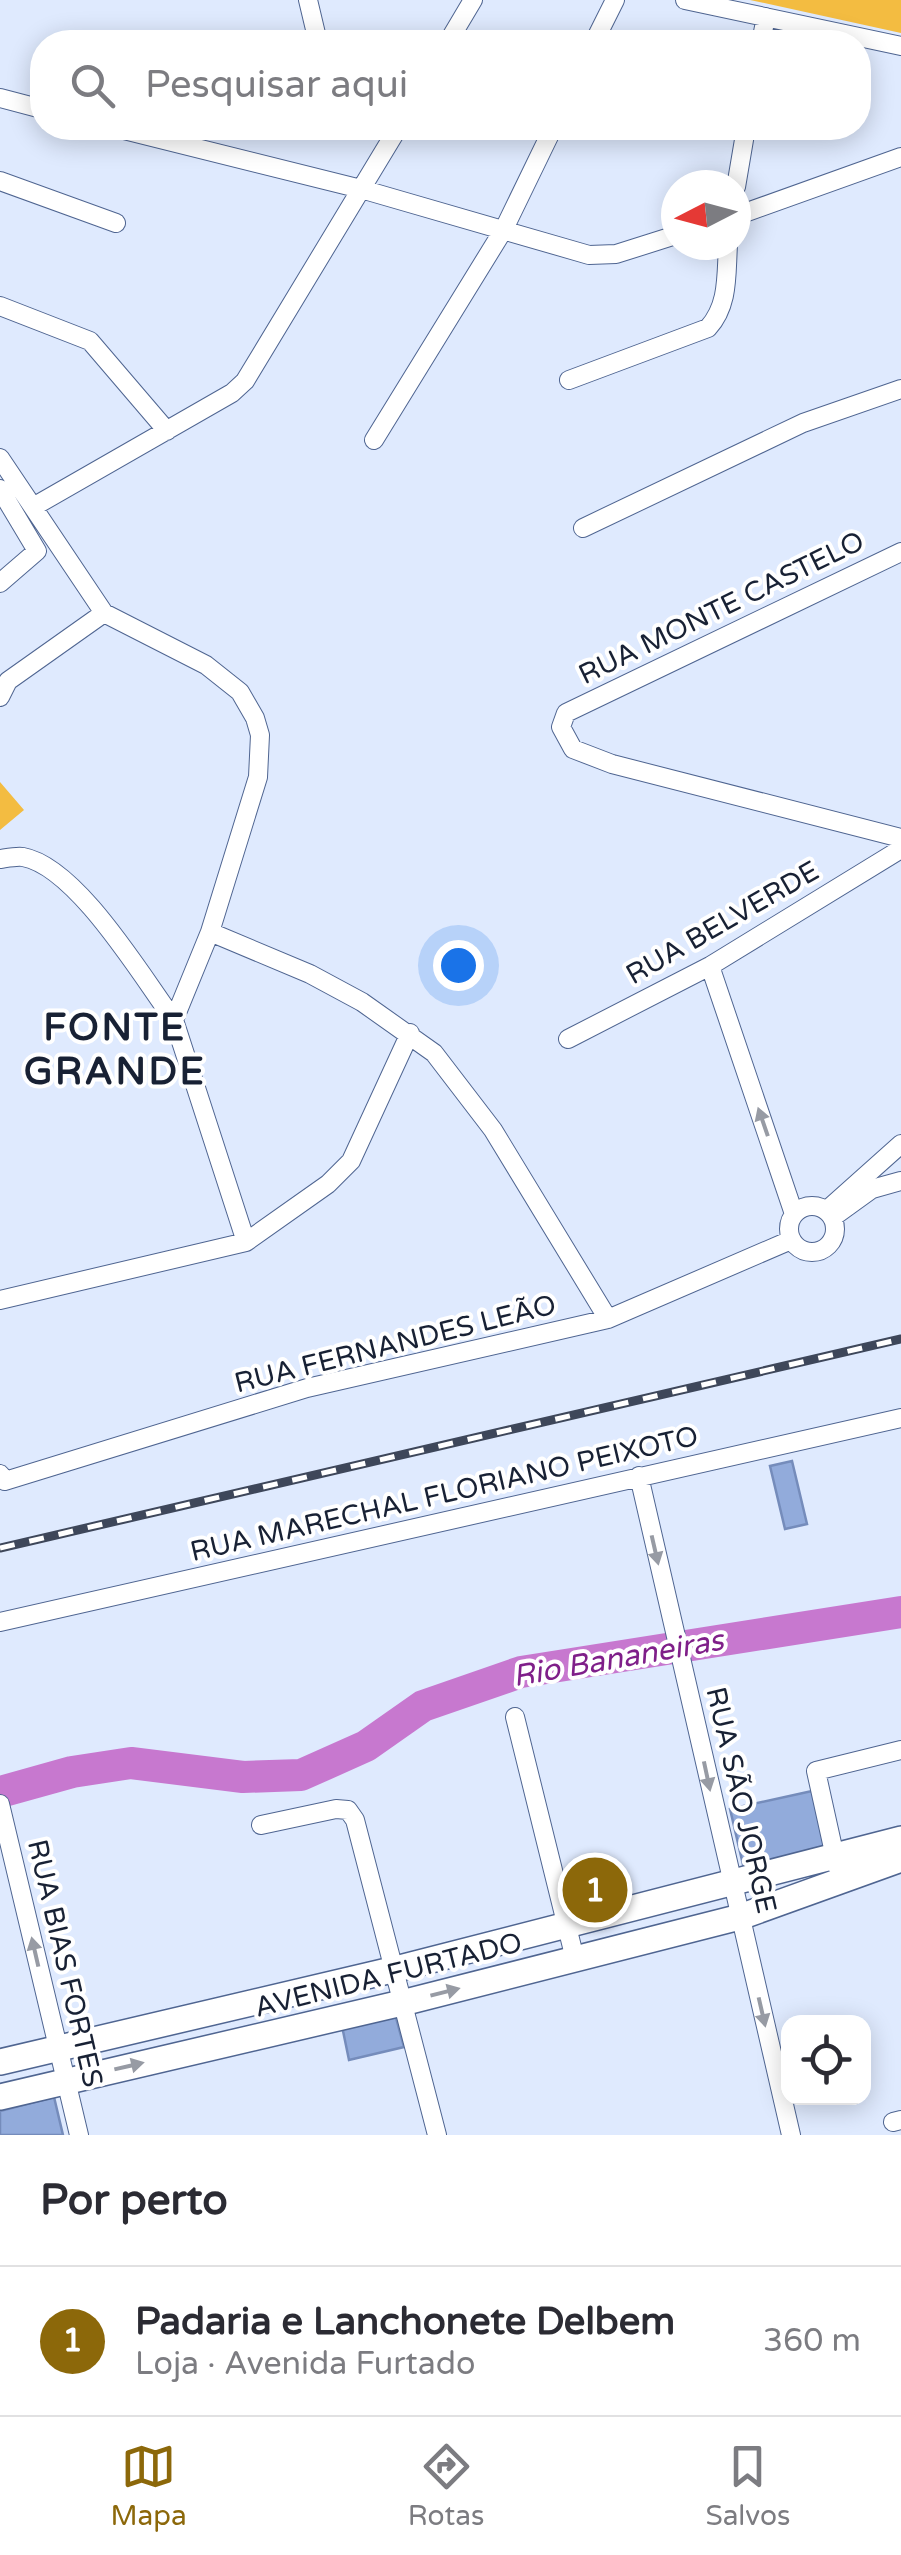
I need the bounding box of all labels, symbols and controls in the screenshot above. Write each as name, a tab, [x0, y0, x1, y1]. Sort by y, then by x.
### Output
search box	[30, 30, 871, 140]
icon: search	[65, 58, 120, 113]
text: Pesquisar aqui	[145, 62, 408, 108]
north arrow	[661, 170, 751, 260]
street label: RUA MONTE CASTELO	[573, 524, 870, 692]
street label: RUA BELVERDE	[620, 854, 825, 992]
your location	[433, 940, 484, 991]
district label: FONTE GRANDE	[24, 1005, 206, 1095]
one-way arrow	[754, 1106, 769, 1136]
street label: RUA FERNANDES LEÃO	[231, 1288, 559, 1400]
street label: RUA MARECHAL FLORIANO PEIXOTO	[187, 1419, 701, 1569]
one-way arrow	[648, 1535, 664, 1566]
water label: Rio Bananeiras	[510, 1621, 729, 1695]
street label: RUA SÃO JORGE	[698, 1684, 784, 1917]
one-way arrow	[700, 1761, 716, 1792]
street label: RUA BIAS FORTES	[20, 1836, 110, 2090]
pin: 1	[562, 1852, 628, 1928]
street label: AVENIDA FURTADO	[251, 1925, 525, 2025]
one-way arrow	[27, 1936, 42, 1967]
one-way arrow	[430, 1984, 461, 2000]
one-way arrow	[755, 1997, 770, 2028]
map controls	[781, 2015, 871, 2105]
button: locate	[781, 2015, 871, 2105]
one-way arrow	[114, 2058, 145, 2073]
text: Por perto	[40, 2175, 228, 2226]
text: Padaria e Lanchonete Delbem	[135, 2299, 675, 2345]
text: 1	[62, 2322, 83, 2360]
text: 360 m	[763, 2322, 861, 2360]
text: Loja · Avenida Furtado	[135, 2345, 475, 2383]
tab: Mapa	[110, 2439, 187, 2533]
tab: Rotas	[408, 2439, 484, 2533]
tab: Salvos	[705, 2439, 790, 2533]

